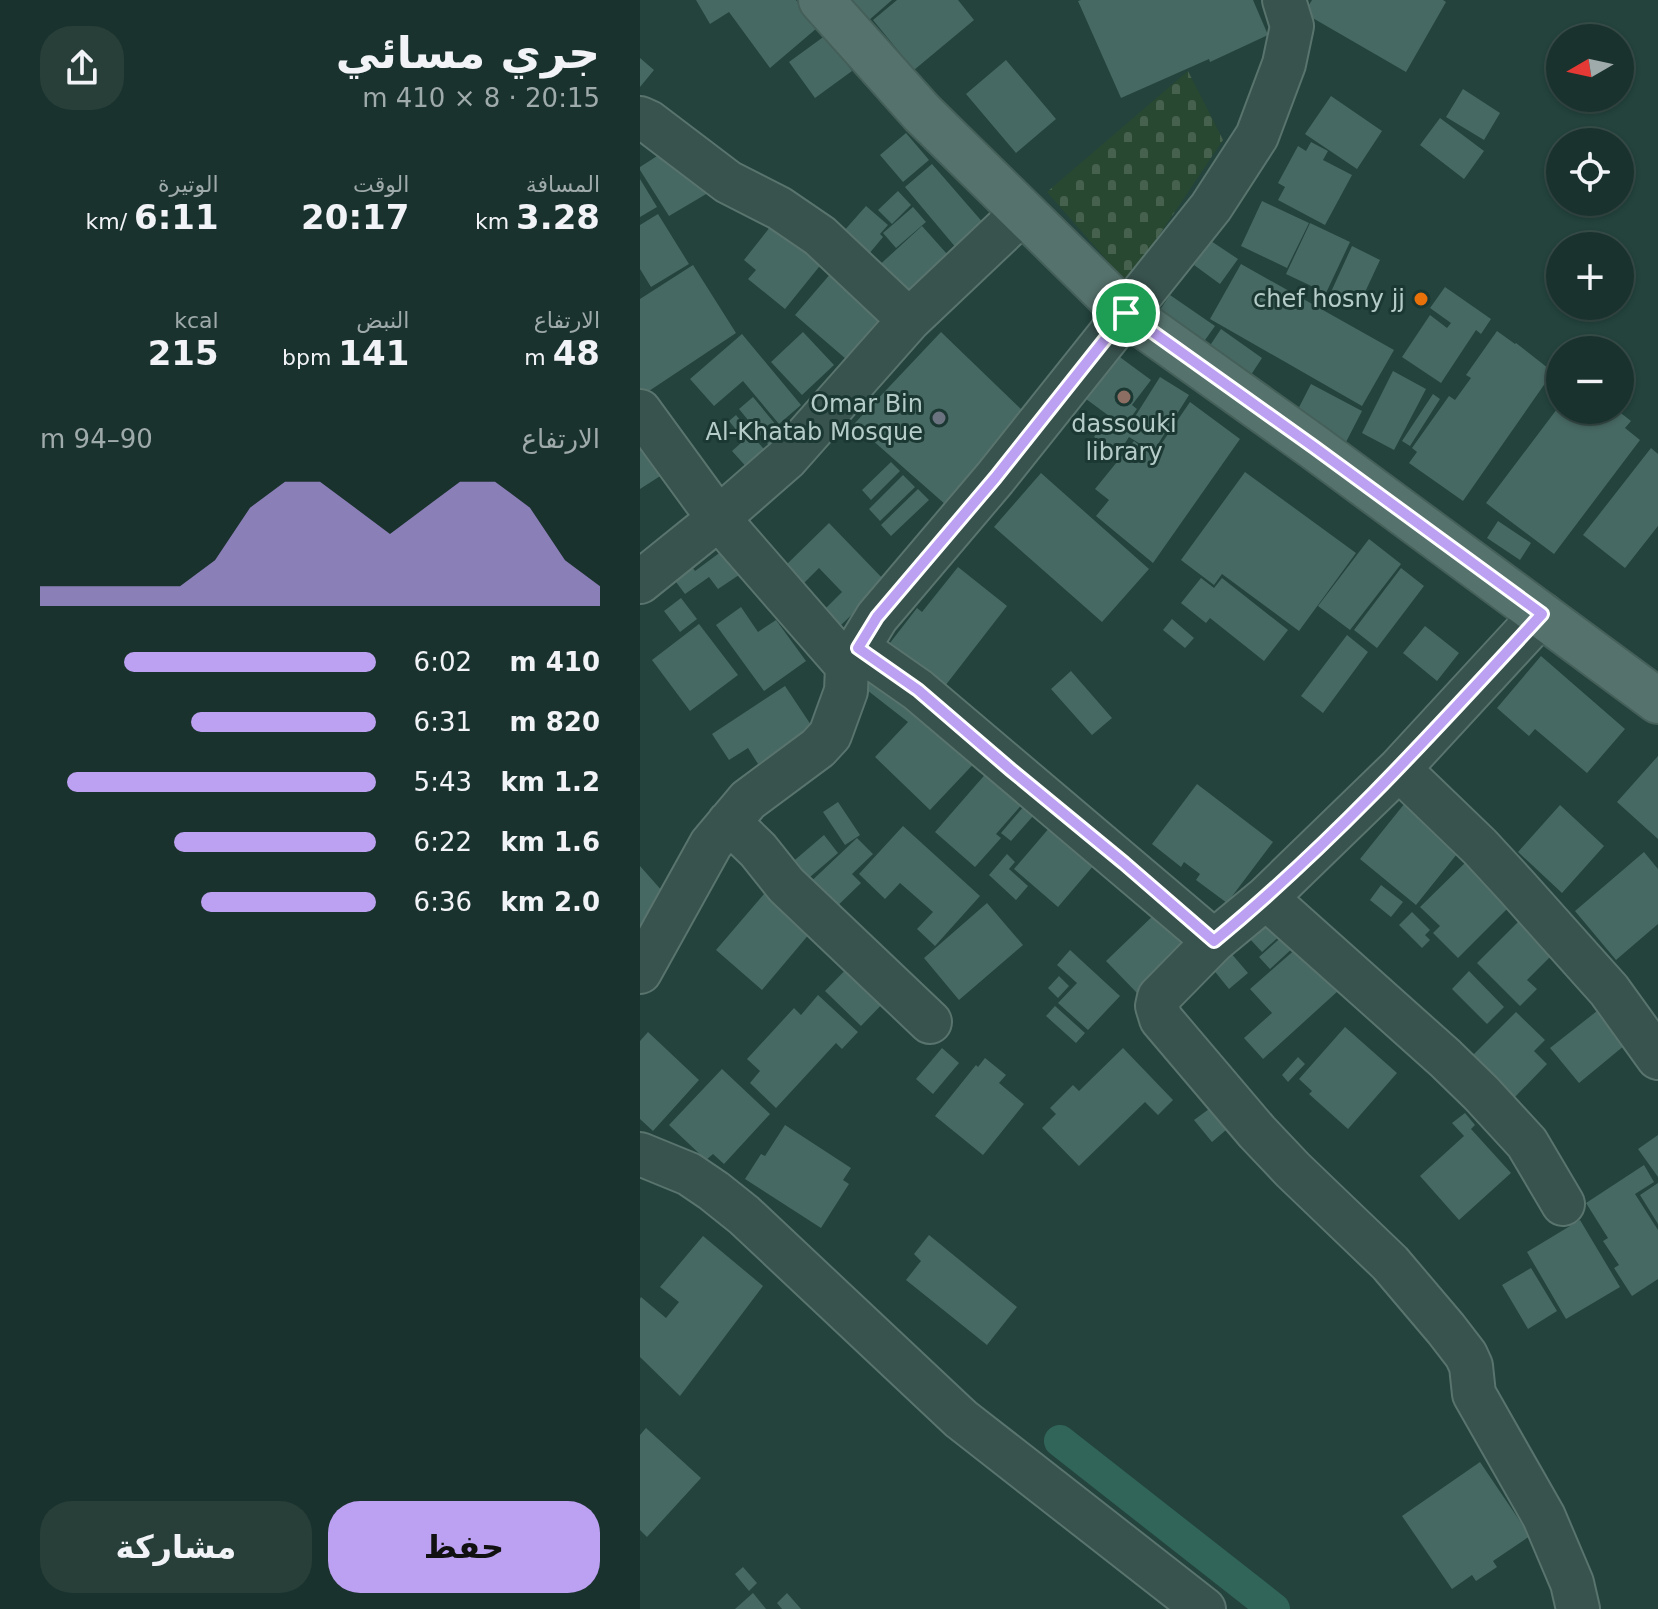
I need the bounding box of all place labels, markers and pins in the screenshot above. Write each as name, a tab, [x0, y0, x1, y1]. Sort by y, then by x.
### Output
pin	[1092, 279, 1160, 347]
place label: chef hosny jj	[1253, 285, 1405, 313]
marker: chef hosny jj	[1412, 290, 1430, 308]
marker: dassouki library	[1115, 388, 1133, 406]
place label: Omar Bin Al-Khatab Mosque	[706, 390, 923, 446]
marker: Omar Bin Al-Khatab Mosque	[930, 409, 948, 427]
place label: dassouki library	[1071, 410, 1177, 466]

